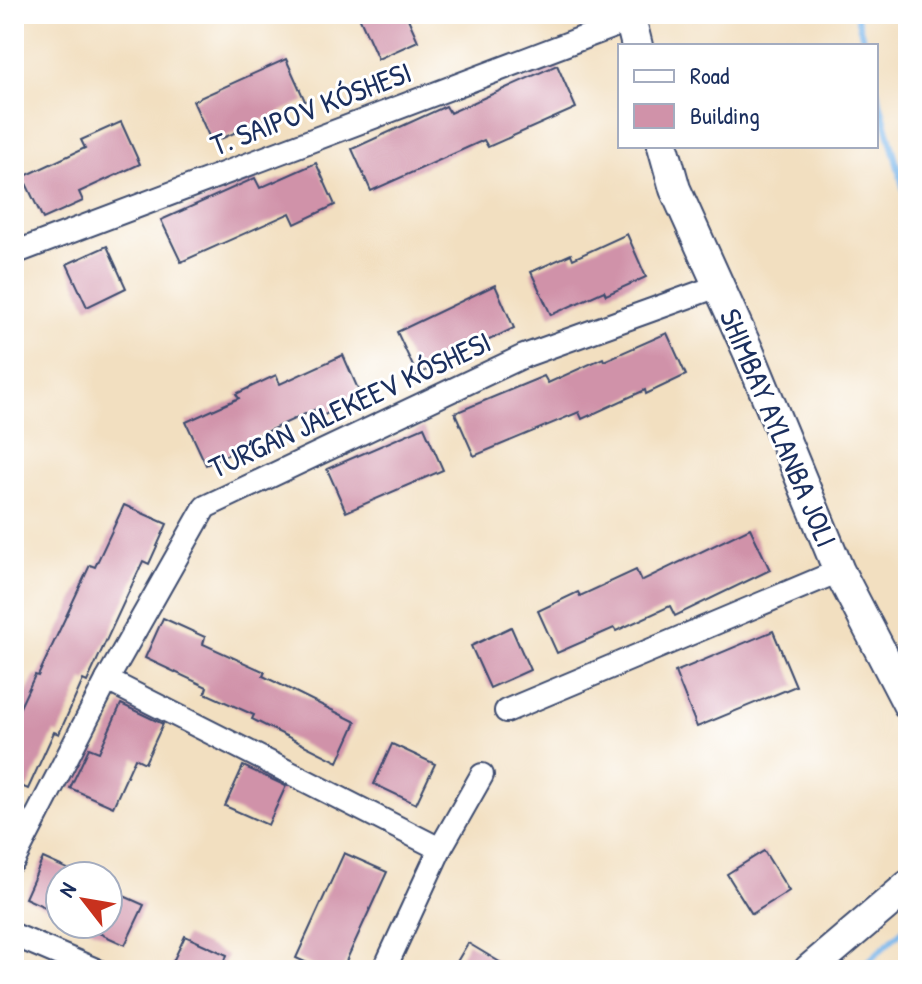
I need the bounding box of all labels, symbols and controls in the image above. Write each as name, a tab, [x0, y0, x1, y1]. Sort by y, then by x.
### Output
legend	[618, 44, 878, 148]
street label: T. SAIPOV KÓSHESI	[205, 51, 417, 165]
text: Road	[690, 59, 729, 91]
text: Building	[690, 99, 760, 131]
street label: SHIMBAY AYLANBA JOLI	[711, 302, 847, 553]
street label: TURǴAN JALEKEEV KÓSHESI	[202, 321, 497, 487]
north arrow	[44, 860, 124, 940]
text: N	[51, 877, 83, 902]

